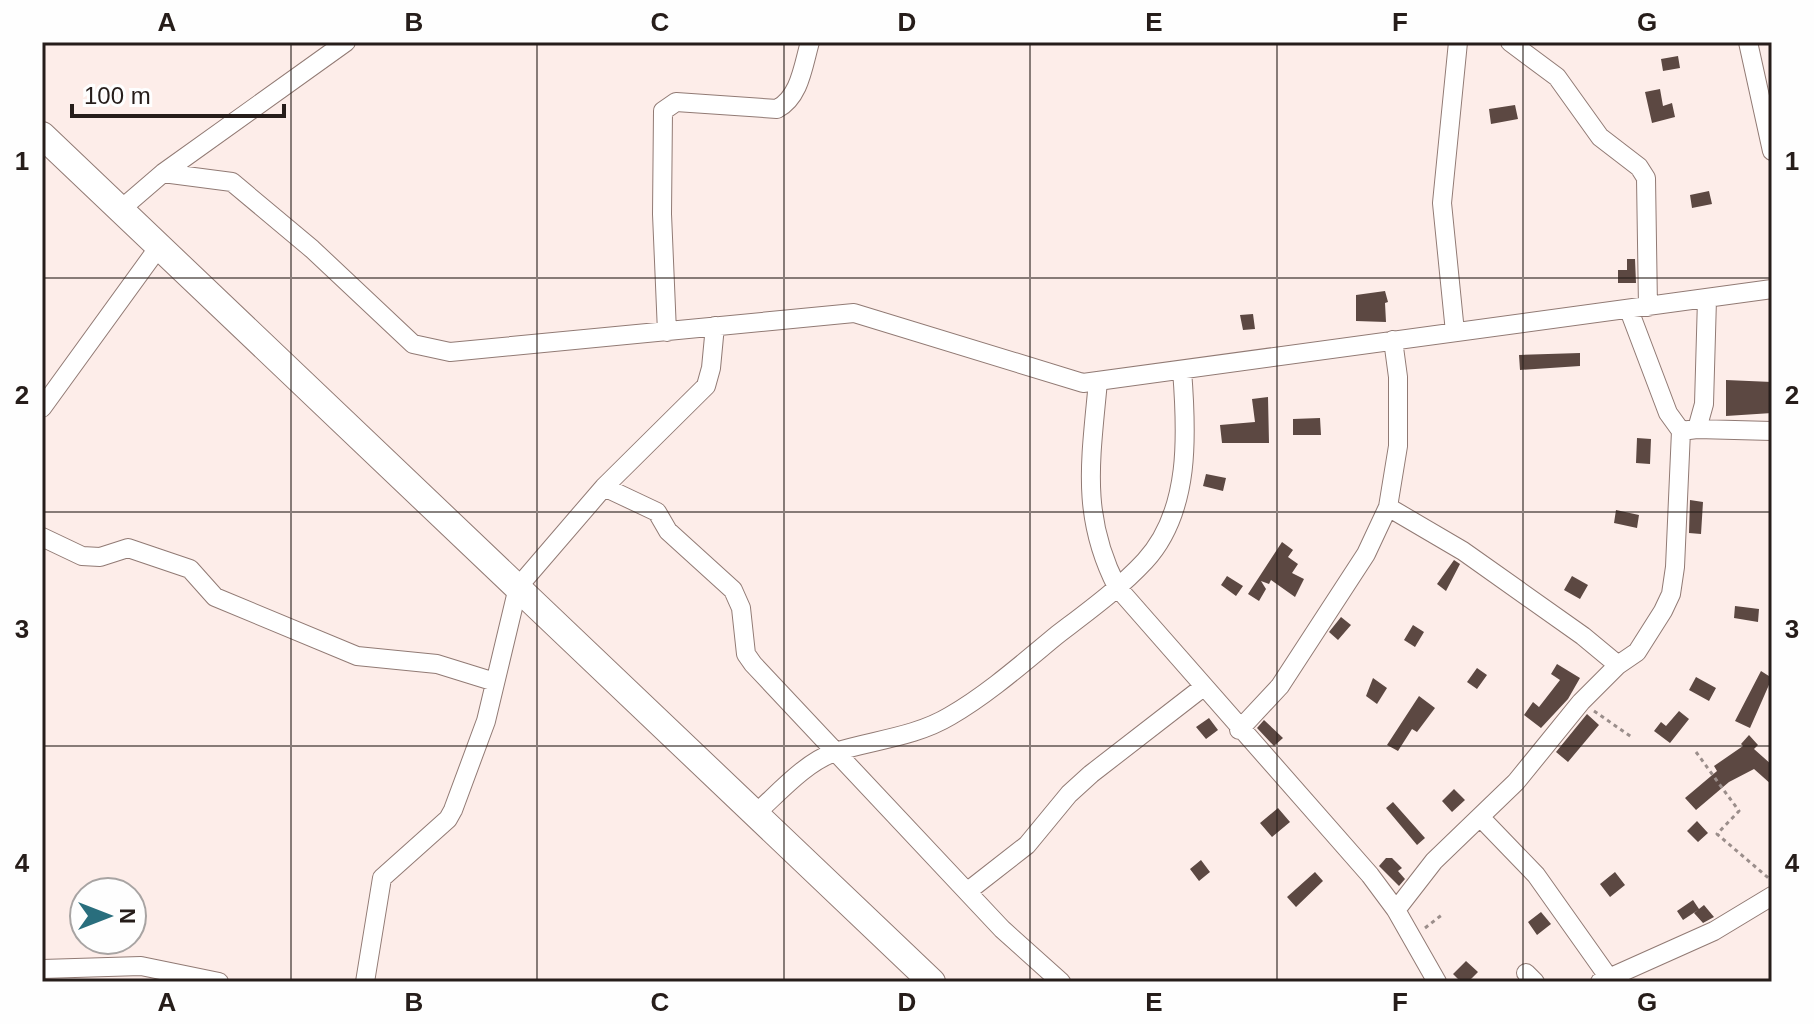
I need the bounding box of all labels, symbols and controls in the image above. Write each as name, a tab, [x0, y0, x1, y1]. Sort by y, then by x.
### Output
text: A	[158, 7, 177, 37]
text: B	[405, 7, 423, 37]
text: C	[651, 7, 670, 37]
text: D	[898, 7, 916, 37]
text: E	[1145, 7, 1163, 37]
text: F	[1392, 7, 1408, 37]
text: G	[1637, 7, 1657, 37]
scale bar	[72, 68, 284, 118]
text: 100 m	[84, 82, 151, 109]
text: 1	[15, 146, 29, 176]
text: 1	[1785, 146, 1799, 176]
text: 2	[15, 380, 29, 410]
text: 2	[1785, 380, 1799, 410]
text: 3	[15, 614, 29, 644]
text: 3	[1785, 614, 1799, 644]
text: 4	[15, 848, 30, 878]
text: 4	[1785, 848, 1800, 878]
north arrow	[68, 876, 148, 956]
text: N	[115, 908, 140, 924]
text: A	[158, 987, 177, 1017]
text: B	[405, 987, 423, 1017]
text: C	[651, 987, 670, 1017]
text: D	[898, 987, 916, 1017]
text: E	[1145, 987, 1163, 1017]
text: F	[1392, 987, 1408, 1017]
text: G	[1637, 987, 1657, 1017]

